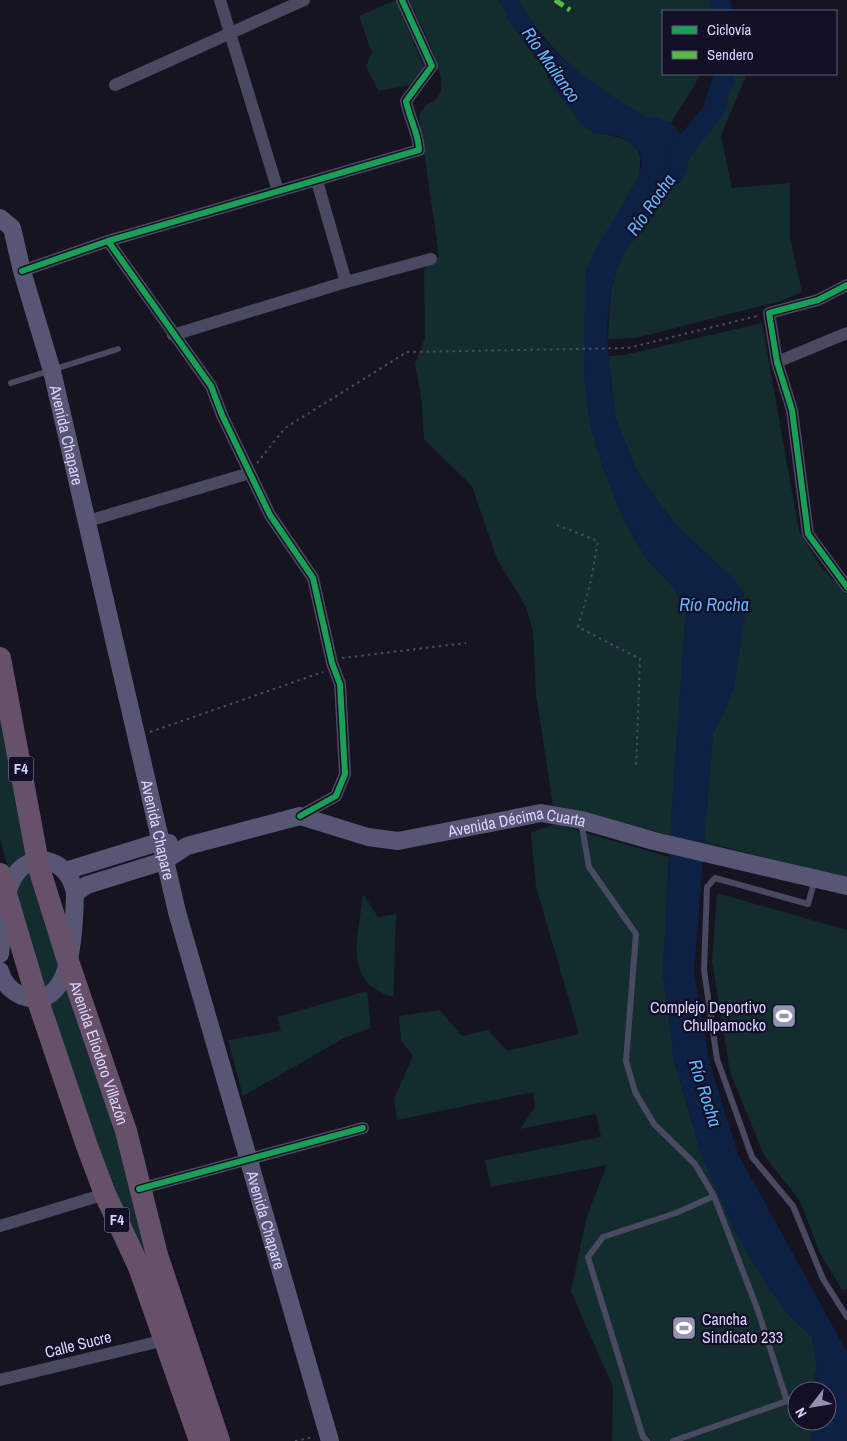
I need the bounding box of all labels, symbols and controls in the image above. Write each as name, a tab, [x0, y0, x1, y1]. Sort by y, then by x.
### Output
legend	[662, 10, 837, 75]
text: Ciclovía	[707, 19, 752, 40]
water label: Río Mailanco	[516, 22, 587, 108]
text: Sendero	[707, 44, 754, 65]
water label: Río Rocha	[620, 169, 681, 240]
street label: Avenida Chapare	[44, 382, 89, 487]
water label: Río Rocha	[679, 592, 749, 617]
road number: F4	[8, 756, 34, 782]
street label: Avenida Chapare	[136, 777, 180, 882]
street label: Avenida Décima Cuarta	[445, 802, 589, 842]
street label: Avenida Eliodoro Villazón	[64, 977, 134, 1128]
place label: Complejo Deportivo Chullpamocko	[650, 996, 766, 1036]
sports icon: Complejo Deportivo Chullpamocko	[771, 1003, 797, 1029]
water label: Río Rocha	[683, 1056, 728, 1130]
street label: Avenida Chapare	[241, 1167, 291, 1272]
road number: F4	[104, 1208, 130, 1232]
place label: Cancha Sindicato 233	[702, 1308, 783, 1348]
sports icon: Cancha Sindicato 233	[671, 1315, 697, 1341]
street label: Calle Sucre	[42, 1325, 114, 1363]
north arrow	[787, 1381, 837, 1431]
text: N	[791, 1405, 811, 1421]

